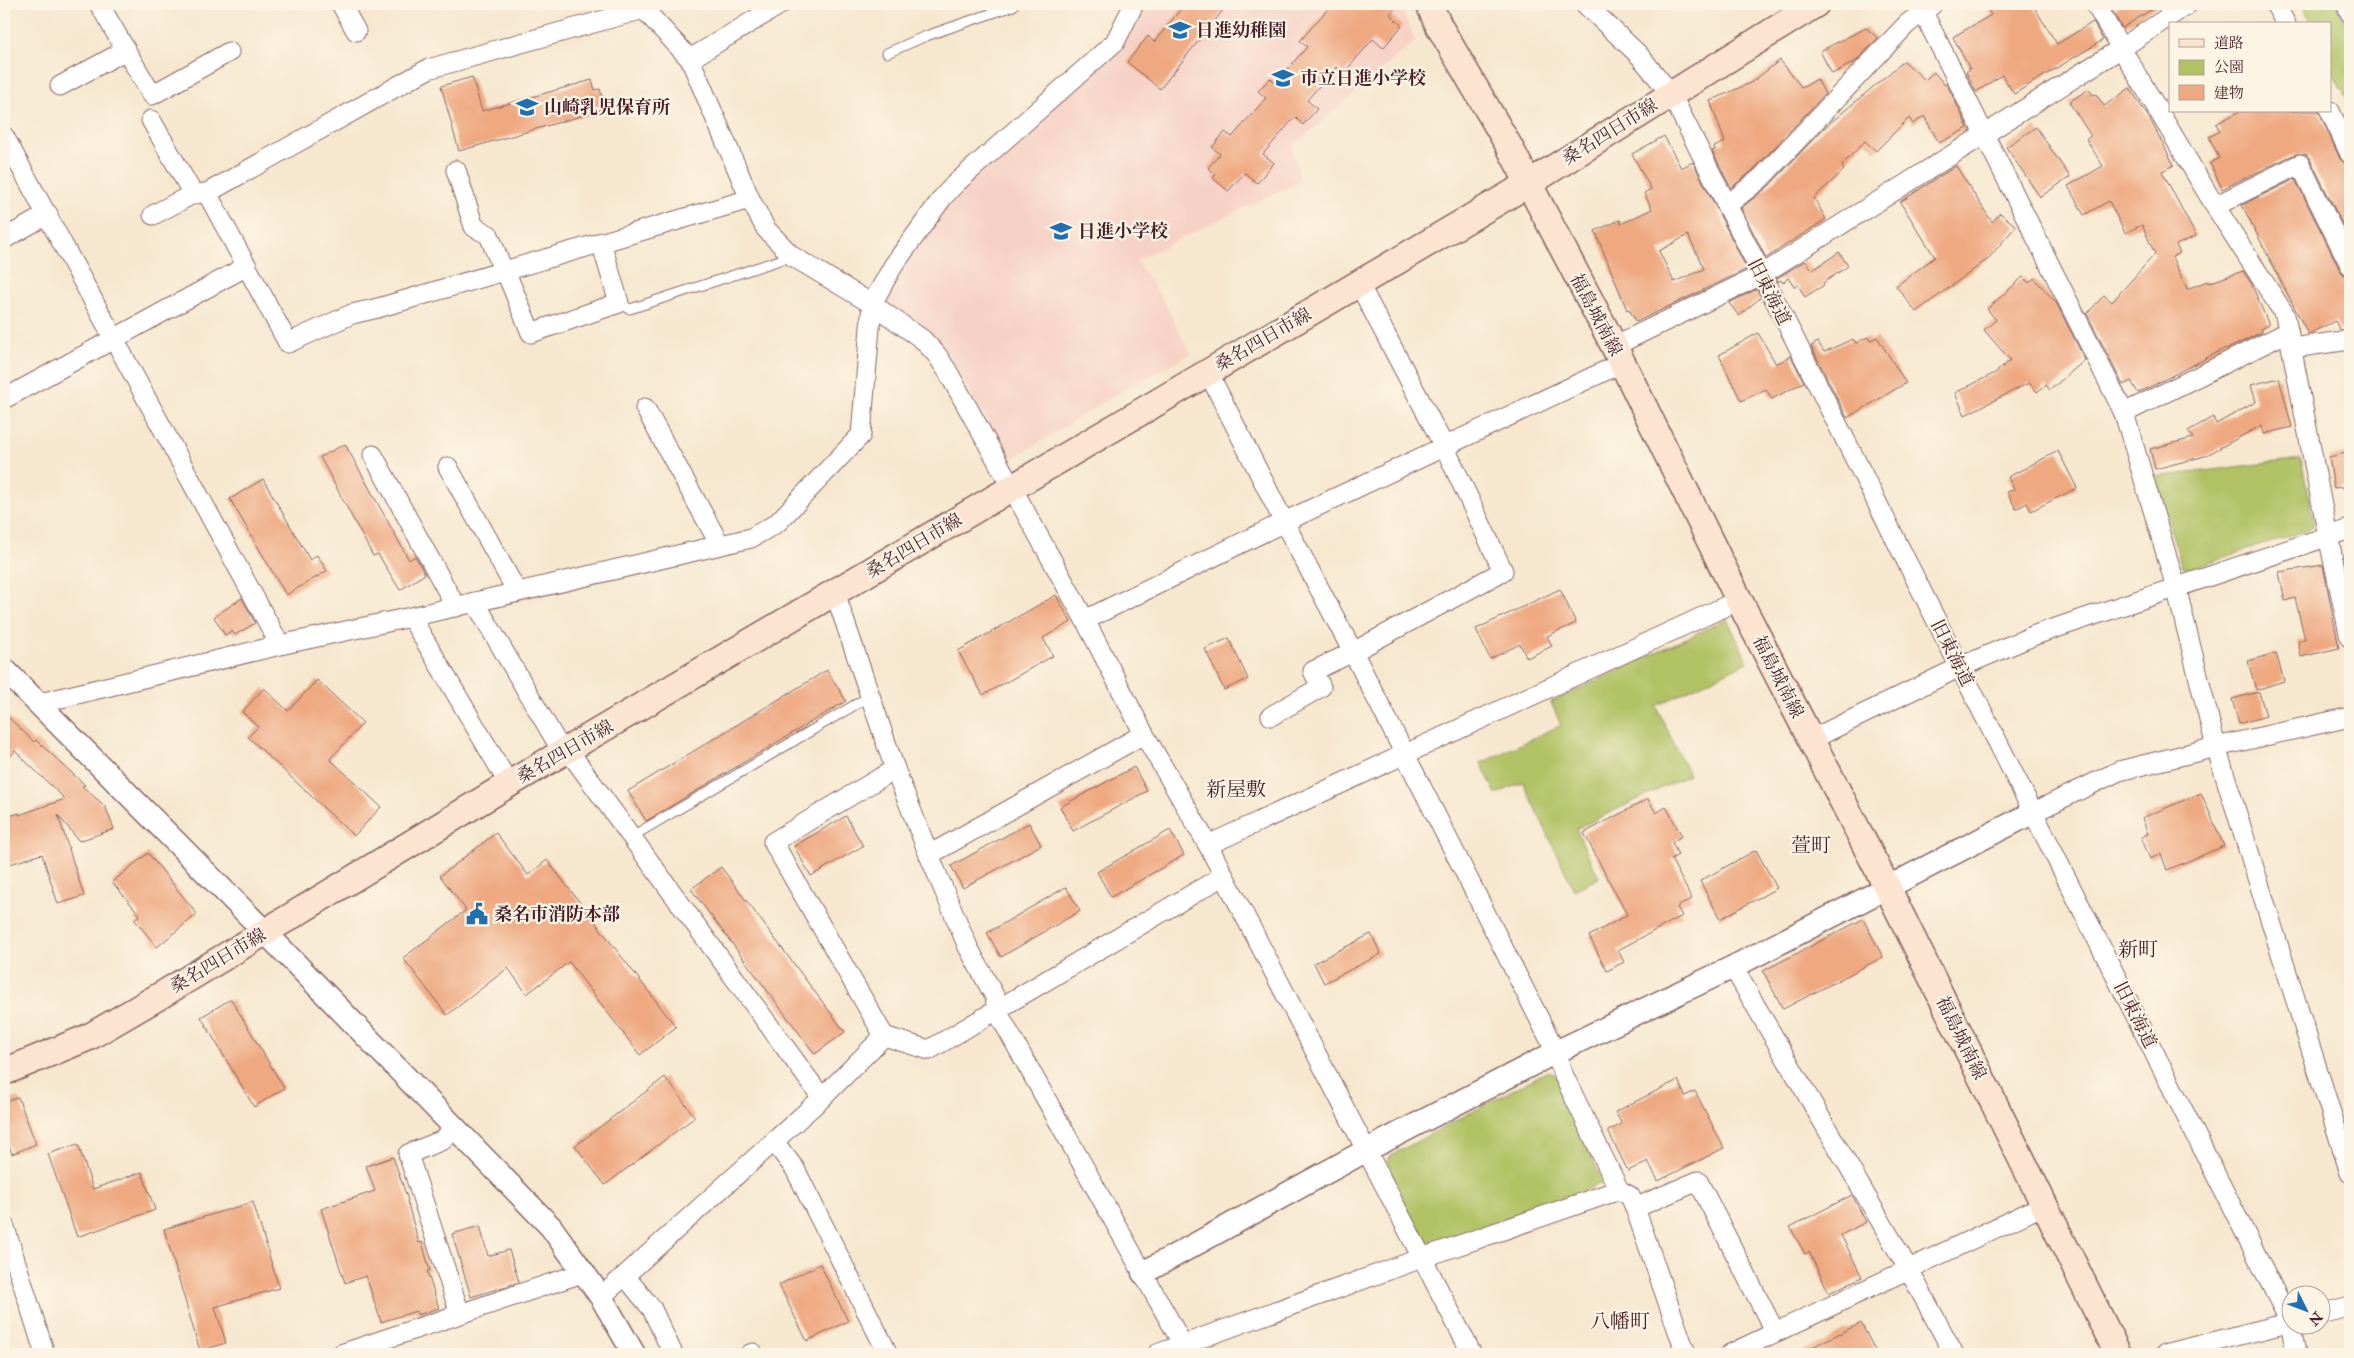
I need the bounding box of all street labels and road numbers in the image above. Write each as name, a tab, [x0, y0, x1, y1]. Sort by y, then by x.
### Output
street label: 桑名四日市線	[1558, 94, 1662, 170]
street label: 旧東海道	[1742, 255, 1796, 329]
street label: 福島城南線	[1565, 270, 1627, 360]
street label: 桑名四日市線	[1210, 303, 1316, 377]
street label: 桑名四日市線	[862, 508, 966, 584]
street label: 旧東海道	[1925, 616, 1979, 690]
street label: 福島城南線	[1747, 632, 1809, 722]
street label: 桑名四日市線	[512, 715, 618, 789]
street label: 桑名四日市線	[166, 923, 270, 999]
street label: 旧東海道	[2108, 978, 2162, 1052]
street label: 福島城南線	[1931, 993, 1991, 1083]

